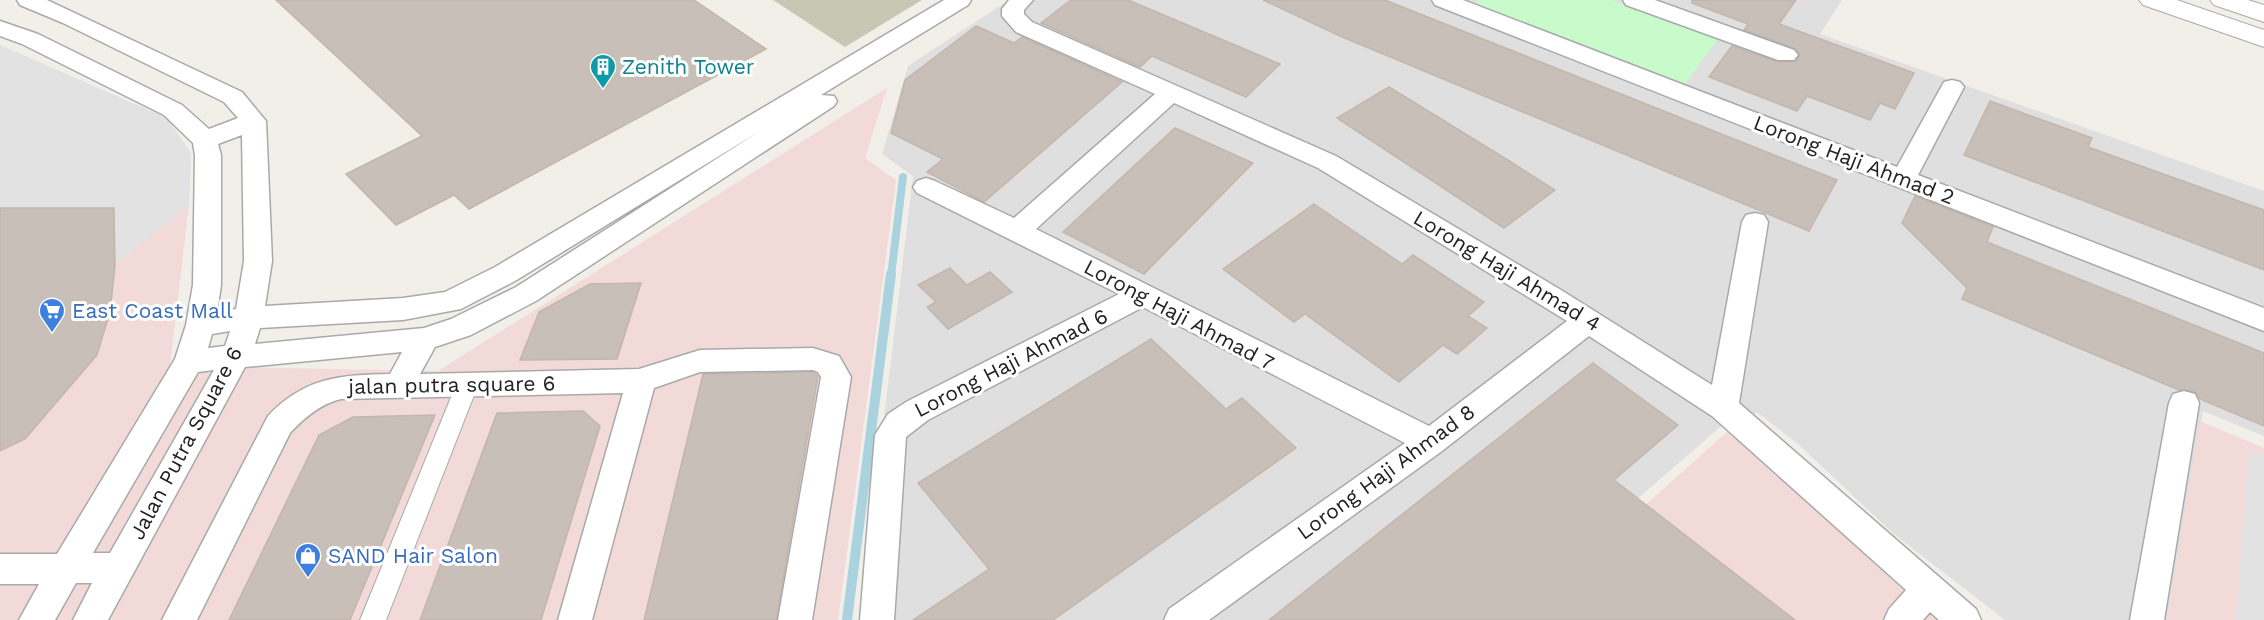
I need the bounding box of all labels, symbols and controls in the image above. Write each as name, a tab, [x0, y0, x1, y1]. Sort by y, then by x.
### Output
building icon: Zenith Tower	[588, 52, 618, 90]
place label: Zenith Tower	[622, 54, 755, 79]
street label: Lorong Haji Ahmad 2	[1750, 110, 1958, 209]
street label: Lorong Haji Ahmad 4	[1409, 205, 1605, 336]
street label: Lorong Haji Ahmad 7	[1080, 254, 1279, 375]
supermarket icon: East Coast Mall	[37, 296, 67, 334]
place label: East Coast Mall	[72, 298, 233, 323]
street label: Lorong Haji Ahmad 6	[910, 303, 1112, 422]
street label: Jalan Putra Square 6	[124, 342, 247, 544]
street label: jalan putra square 6	[346, 370, 556, 399]
street label: Lorong Haji Ahmad 8	[1292, 399, 1479, 545]
shop icon: SAND Hair Salon	[293, 541, 323, 579]
place label: SAND Hair Salon	[328, 543, 498, 568]

